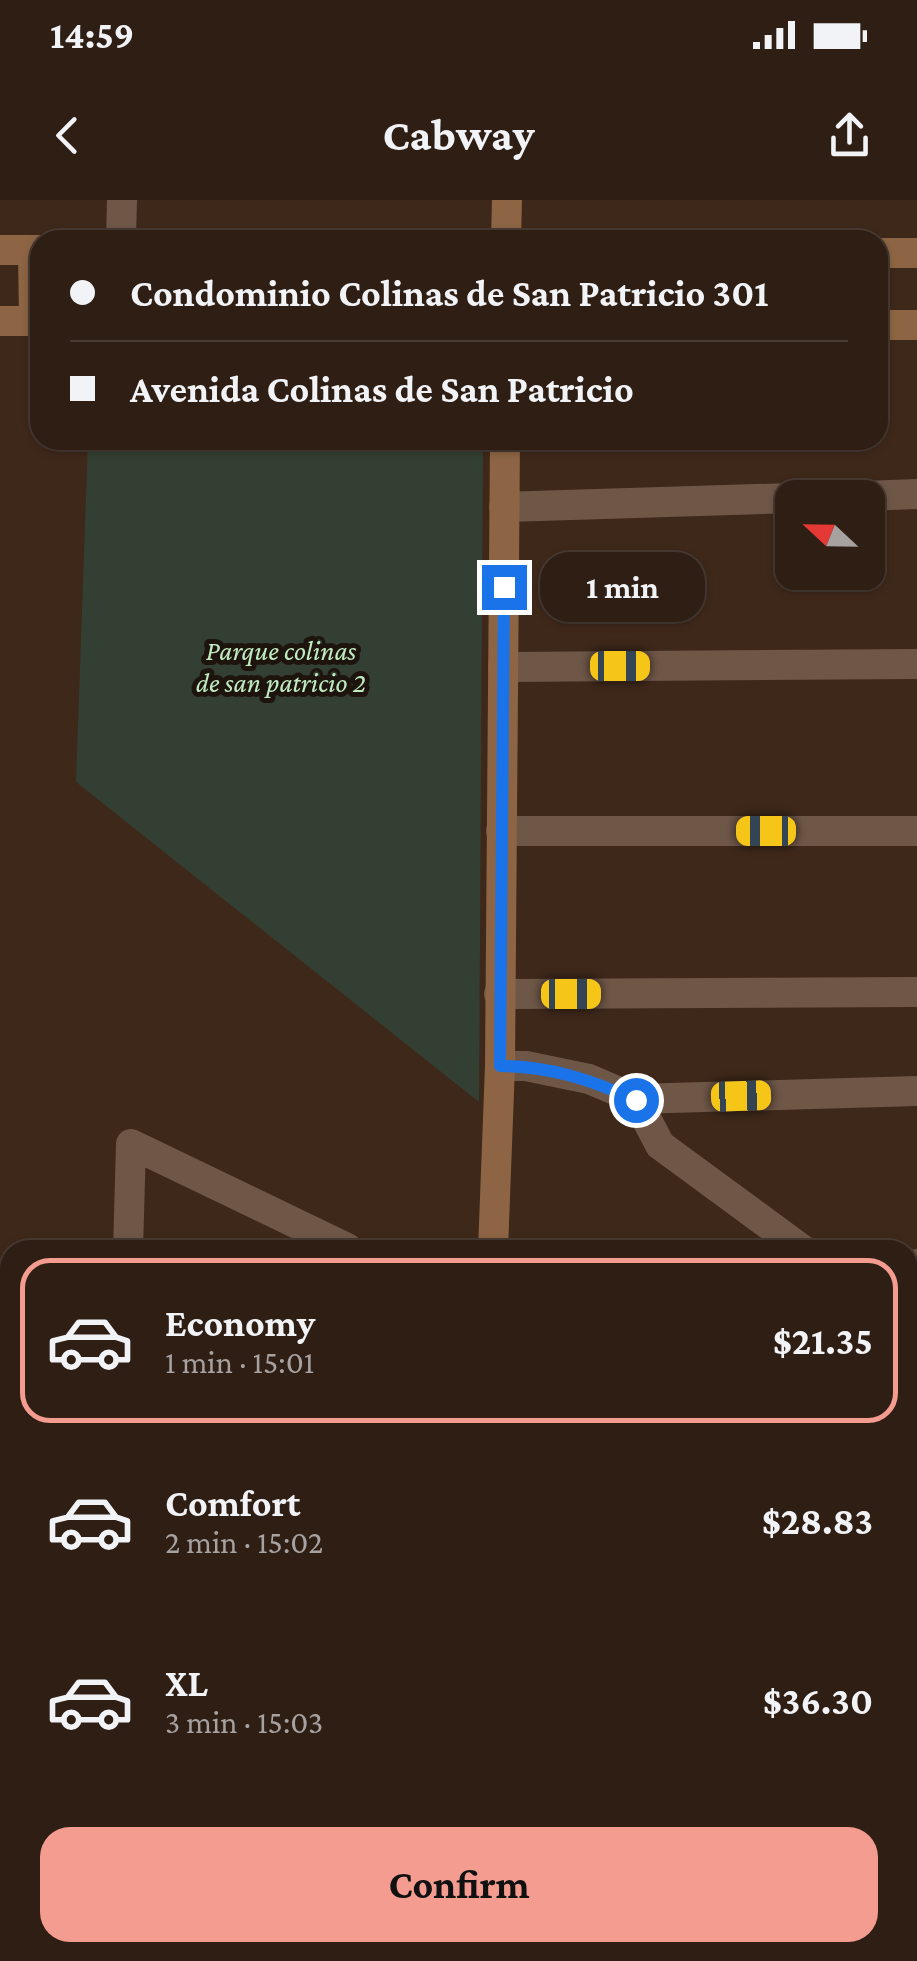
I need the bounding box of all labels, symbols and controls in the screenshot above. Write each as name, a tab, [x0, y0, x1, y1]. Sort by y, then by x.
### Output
text: 14:59	[50, 14, 134, 56]
icon: back	[40, 108, 95, 163]
icon: share	[822, 108, 877, 163]
text: Cabway	[382, 110, 535, 160]
text: Condominio Colinas de San Patricio 301	[130, 272, 768, 314]
text: Avenida Colinas de San Patricio	[130, 368, 634, 410]
north arrow	[775, 480, 885, 590]
map controls	[775, 480, 885, 590]
callout: 1 min	[539, 552, 704, 622]
route end	[482, 565, 527, 610]
text: 1 min	[586, 569, 659, 605]
park label: Parque colinas de san patricio 2	[196, 635, 366, 698]
car	[590, 651, 650, 681]
car	[736, 816, 796, 846]
car	[541, 979, 601, 1009]
route start	[614, 1078, 659, 1123]
car	[710, 1080, 772, 1112]
icon: car	[45, 1296, 135, 1386]
text: Economy	[165, 1302, 315, 1344]
text: $21.35	[773, 1320, 873, 1362]
text: 1 min · 15:01	[165, 1344, 314, 1380]
icon: car	[45, 1476, 135, 1566]
text: Comfort	[165, 1482, 301, 1524]
text: $28.83	[762, 1500, 873, 1542]
text: 2 min · 15:02	[165, 1524, 323, 1560]
icon: car	[45, 1656, 135, 1746]
text: XL	[165, 1662, 208, 1704]
text: $36.30	[763, 1680, 873, 1722]
text: 3 min · 15:03	[165, 1704, 323, 1740]
button: Confirm	[40, 1827, 878, 1942]

